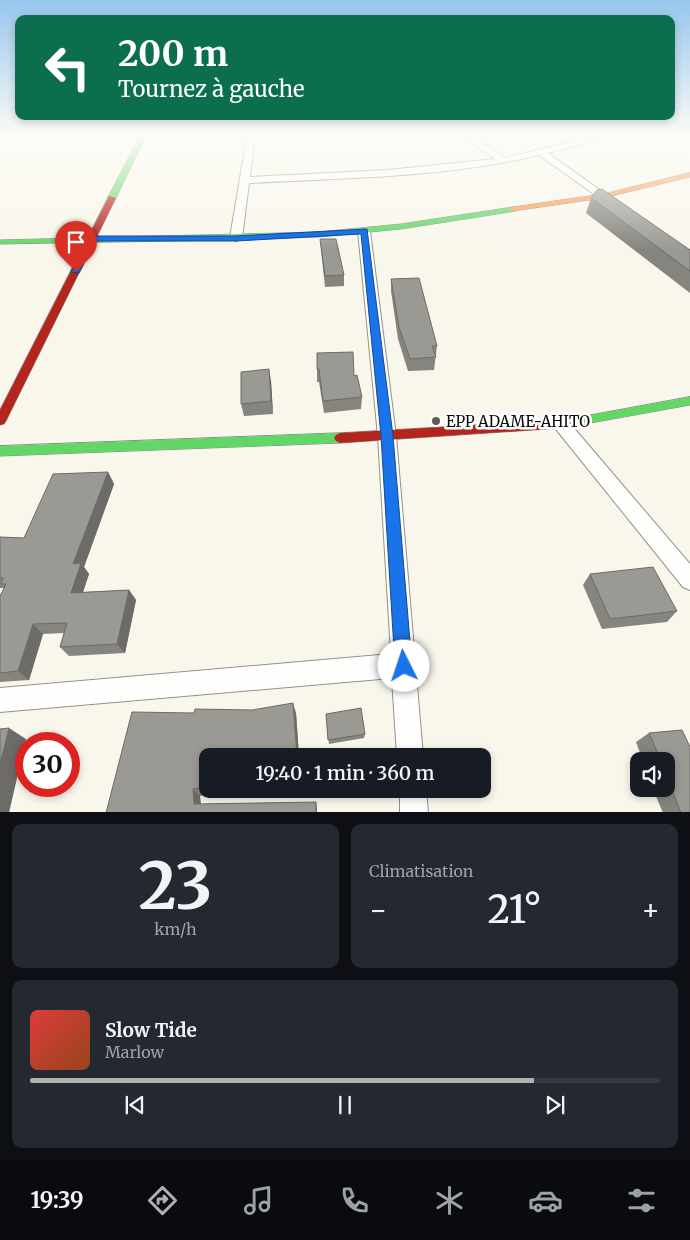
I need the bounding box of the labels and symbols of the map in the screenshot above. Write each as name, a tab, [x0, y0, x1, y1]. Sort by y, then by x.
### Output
pin	[55, 221, 97, 272]
place label: EPP ADAME-AHITO	[446, 412, 590, 431]
marker: EPP ADAME-AHITO	[430, 415, 442, 427]
position arrow	[377, 639, 429, 691]
speed limit sign: 30	[15, 732, 80, 797]

